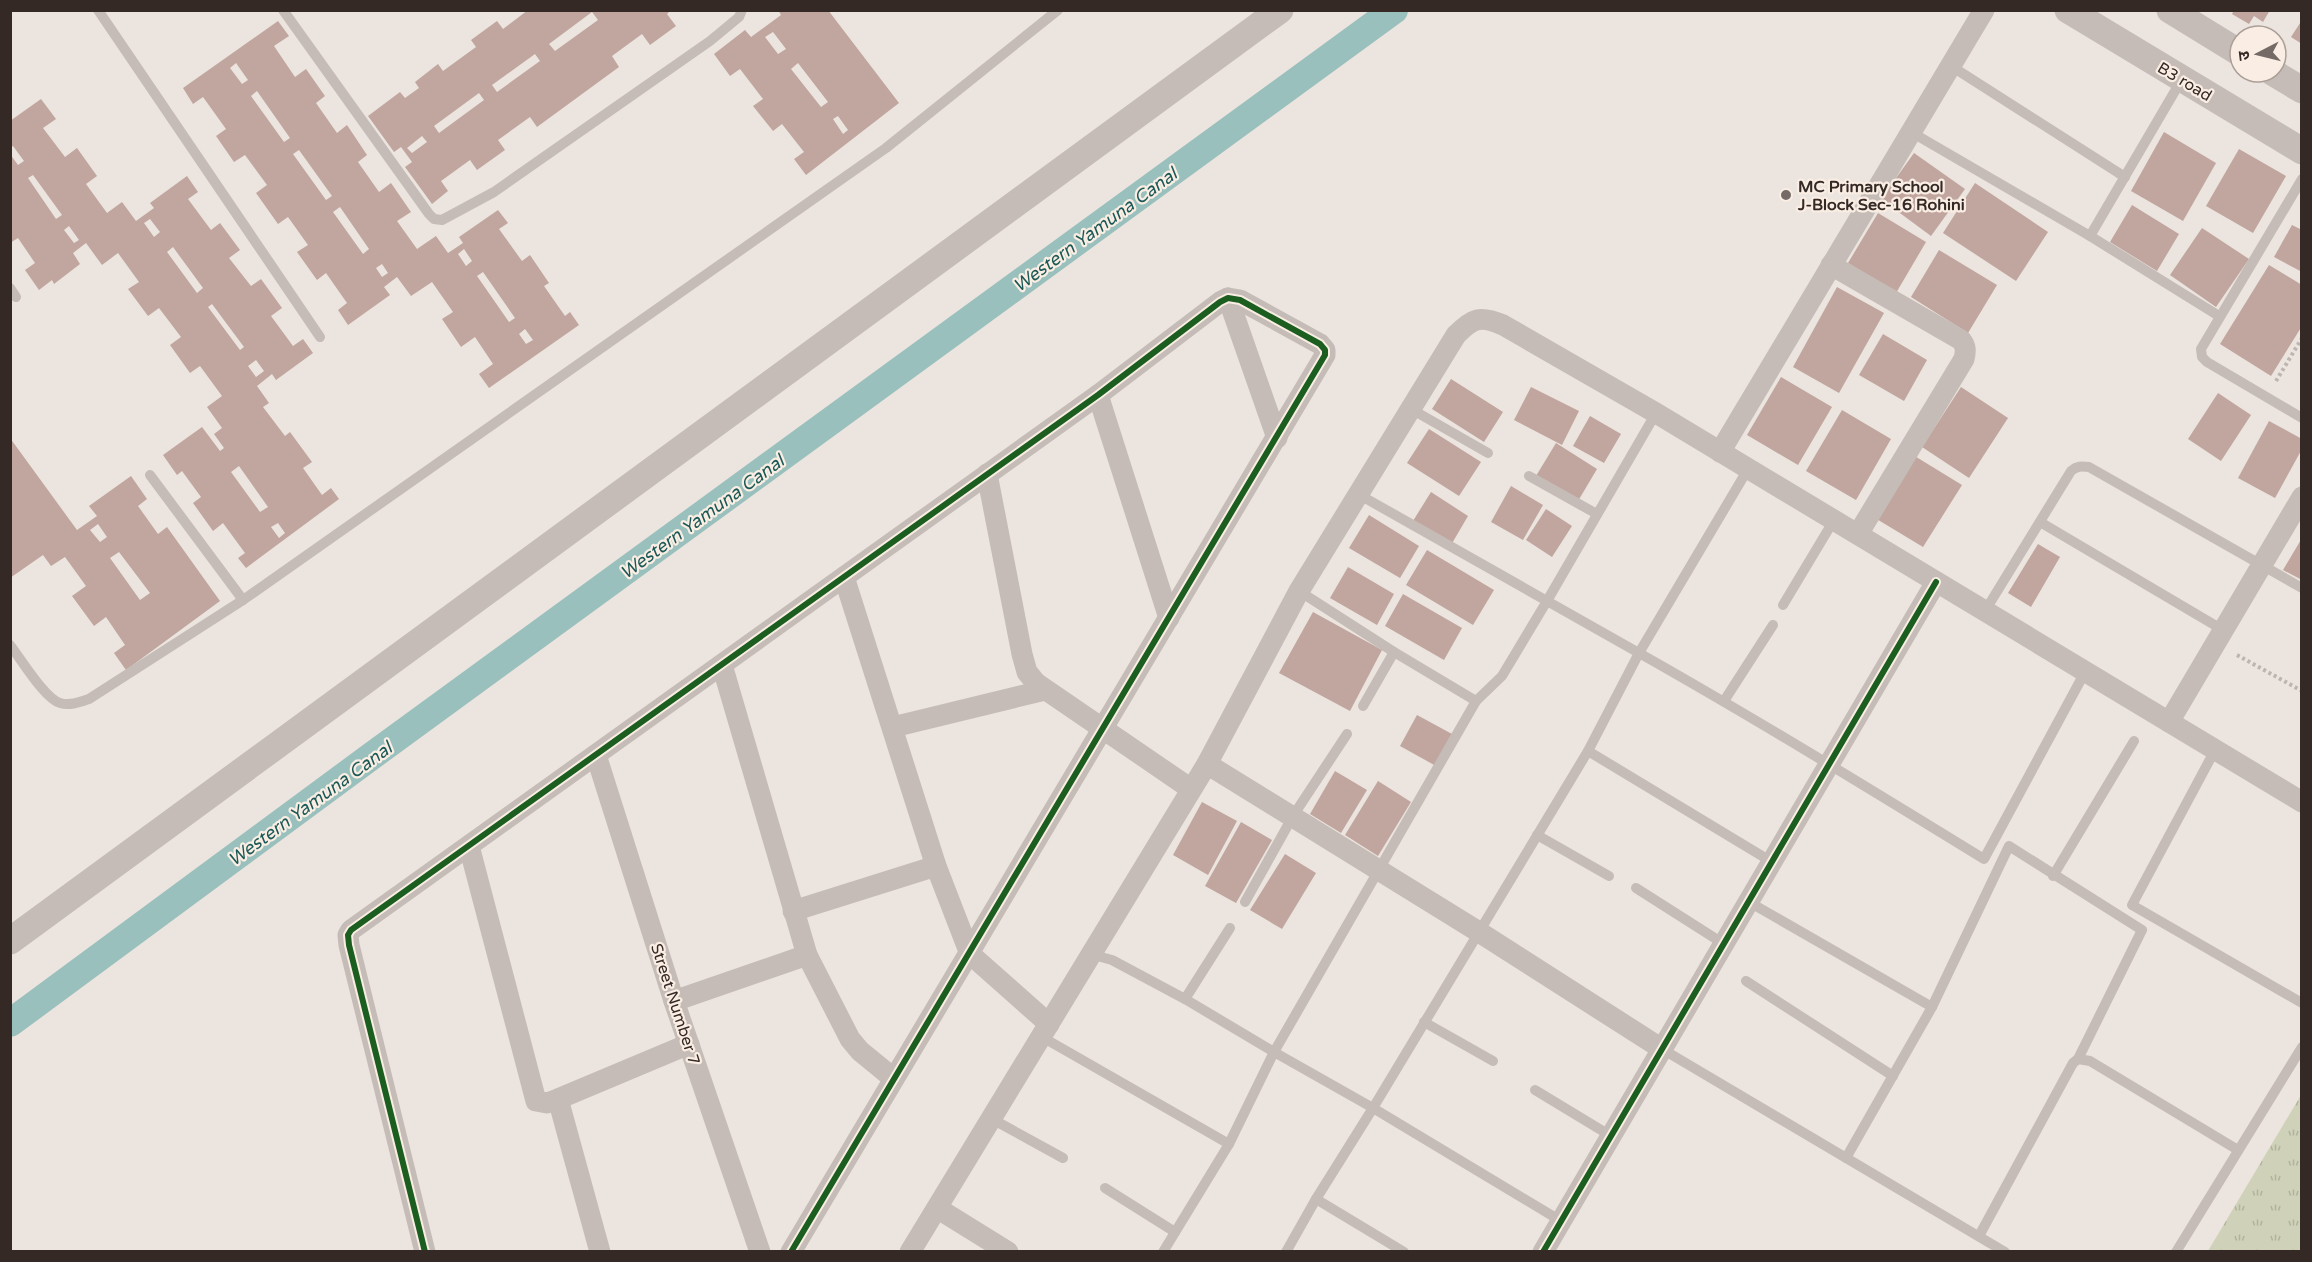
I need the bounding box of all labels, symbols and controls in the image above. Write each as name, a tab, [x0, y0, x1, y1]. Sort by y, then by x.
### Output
north arrow	[2228, 24, 2288, 84]
text: उ	[2234, 49, 2255, 62]
street label: B3 road	[2154, 58, 2215, 106]
water label: Western Yamuna Canal	[1009, 162, 1183, 297]
place label: MC Primary School J-Block Sec-16 Rohini	[1797, 177, 1965, 215]
marker: MC Primary School J-Block Sec-16 Rohini	[1779, 188, 1793, 202]
water label: Western Yamuna Canal	[616, 449, 790, 584]
water label: Western Yamuna Canal	[224, 736, 398, 871]
street label: Street Number 7	[646, 941, 704, 1068]

